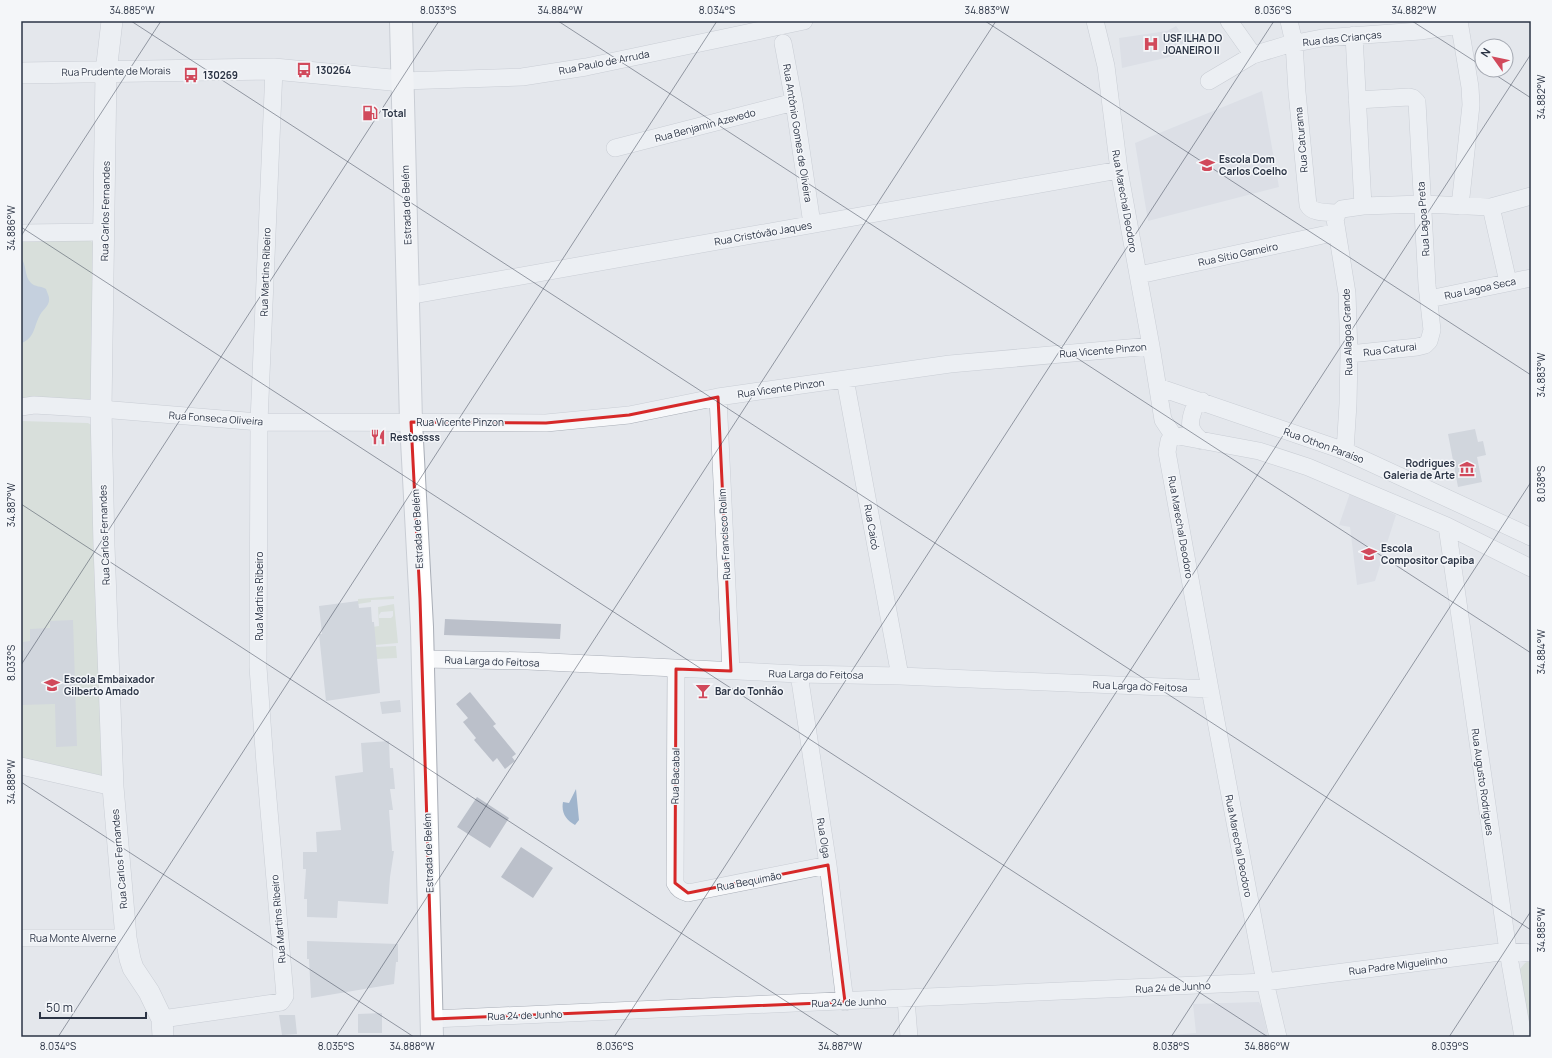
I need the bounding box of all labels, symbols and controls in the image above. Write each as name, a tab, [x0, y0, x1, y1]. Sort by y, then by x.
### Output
text: 34.885°W	[109, 3, 155, 17]
text: 8.033°S	[420, 3, 456, 17]
text: 34.884°W	[537, 3, 583, 17]
text: 8.034°S	[699, 3, 735, 17]
text: 34.883°W	[965, 3, 1010, 17]
text: 8.036°S	[1255, 3, 1291, 17]
text: 34.882°W	[1392, 3, 1437, 17]
street label: Rua das Crianças	[1302, 27, 1382, 49]
place label: USF ILHA DO JOANEIRO II	[1163, 31, 1223, 57]
hospital icon: USF ILHA DO JOANEIRO II	[1142, 35, 1160, 53]
north arrow	[1474, 38, 1514, 78]
text: N	[1477, 45, 1494, 60]
street label: Rua Paulo de Arruda	[557, 46, 651, 78]
bus stop icon: 130264	[295, 61, 313, 79]
street label: Rua Prudente de Morais	[61, 63, 171, 79]
place label: 130264	[316, 63, 351, 77]
street label: Rua Antônio Gomes de Oliveira	[780, 63, 816, 203]
bus stop icon: 130269	[182, 66, 200, 84]
place label: 130269	[203, 68, 238, 82]
text: 34.882°W	[1534, 74, 1548, 119]
fuel station icon: Total	[361, 104, 379, 122]
street label: Rua Benjamin Azevedo	[653, 105, 757, 145]
place label: Total	[382, 106, 406, 120]
street label: Rua Caturama	[1291, 107, 1311, 173]
street label: Rua Marechal Deodoro	[1109, 148, 1141, 254]
place label: Escola Dom Carlos Coelho	[1219, 152, 1287, 178]
school or university icon: Escola Dom Carlos Coelho	[1198, 156, 1216, 174]
street label: Rua Carlos Fernandes	[97, 161, 113, 261]
street label: Estrada de Belém	[398, 165, 414, 245]
street label: Rua Lagoa Preta	[1413, 181, 1433, 257]
text: 34.886°W	[4, 205, 18, 251]
street label: Rua Cristóvão Jaques	[713, 218, 813, 248]
street label: Rua Martins Ribeiro	[256, 227, 274, 317]
street label: Rua Sítio Gameiro	[1197, 239, 1279, 269]
street label: Rua Lagoa Seca	[1443, 274, 1517, 302]
street label: Rua Alagoa Grande	[1338, 288, 1356, 376]
street label: Rua Vicente Pinzon	[1059, 339, 1147, 361]
street label: Rua Caturai	[1362, 339, 1418, 359]
text: 34.883°W	[1534, 352, 1548, 397]
street label: Rua Vicente Pinzon	[737, 375, 825, 401]
street label: Rua Fonseca Oliveira	[168, 408, 264, 428]
street label: Rua Vicente Pinzon	[416, 415, 504, 429]
street label: Rua Othon Paraíso	[1282, 424, 1366, 466]
restaurant icon: Restossss	[369, 428, 387, 446]
place label: Restossss	[390, 430, 440, 444]
place label: Rodrigues Galeria de Arte	[1384, 456, 1456, 482]
museum icon: Rodrigues Galeria de Arte	[1458, 460, 1476, 478]
text: 8.038°S	[1534, 466, 1548, 502]
street label: Rua Marechal Deodoro	[1165, 474, 1197, 580]
text: 34.887°W	[4, 482, 18, 527]
street label: Rua Carlos Fernandes	[95, 485, 113, 585]
street label: Rua Francisco Rolim	[715, 488, 733, 580]
street label: Estrada de Belém	[408, 489, 426, 569]
street label: Rua Caicó	[861, 503, 883, 551]
place label: Escola Compositor Capiba	[1381, 541, 1474, 567]
school or university icon: Escola Compositor Capiba	[1360, 545, 1378, 563]
street label: Rua Martins Ribeiro	[252, 551, 266, 641]
text: 34.884°W	[1534, 629, 1548, 675]
text: 8.033°S	[4, 645, 18, 681]
street label: Rua Larga do Feitosa	[444, 652, 540, 670]
street label: Rua Larga do Feitosa	[769, 666, 863, 682]
place label: Escola Embaixador Gilberto Amado	[64, 672, 155, 698]
school or university icon: Escola Embaixador Gilberto Amado	[43, 676, 61, 694]
street label: Rua Larga do Feitosa	[1092, 677, 1188, 695]
bar icon: Bar do Tonhão	[694, 682, 712, 700]
place label: Bar do Tonhão	[715, 684, 783, 698]
street label: Rua Augusto Rodrigues	[1469, 728, 1497, 836]
street label: Rua Bacabal	[668, 748, 682, 804]
text: 34.888°W	[4, 759, 18, 805]
street label: Rua Marechal Deodoro	[1222, 794, 1256, 899]
street label: Rua Carlos Fernandes	[108, 808, 130, 910]
street label: Estrada de Belém	[420, 813, 436, 893]
street label: Rua Olga	[814, 817, 834, 859]
street label: Rua Bequimão	[715, 868, 783, 894]
street label: Rua Martins Ribeiro	[267, 874, 289, 964]
text: 34.885°W	[1534, 907, 1548, 953]
street label: Rua Monte Alverne	[30, 931, 116, 945]
street label: Rua Padre Miguelinho	[1348, 952, 1448, 978]
street label: Rua 24 de Junho	[1135, 978, 1211, 996]
scale bar	[40, 994, 146, 1020]
street label: Rua 24 de Junho	[811, 994, 887, 1010]
text: 50 m	[46, 999, 73, 1016]
street label: Rua 24 de Junho	[487, 1007, 563, 1023]
text: 8.034°S	[40, 1039, 76, 1053]
text: 8.035°S	[318, 1039, 354, 1053]
text: 34.888°W	[389, 1039, 435, 1053]
text: 8.036°S	[597, 1039, 633, 1053]
text: 34.887°W	[818, 1039, 863, 1053]
text: 8.038°S	[1153, 1039, 1189, 1053]
text: 34.886°W	[1244, 1039, 1290, 1053]
text: 8.039°S	[1432, 1039, 1468, 1053]

